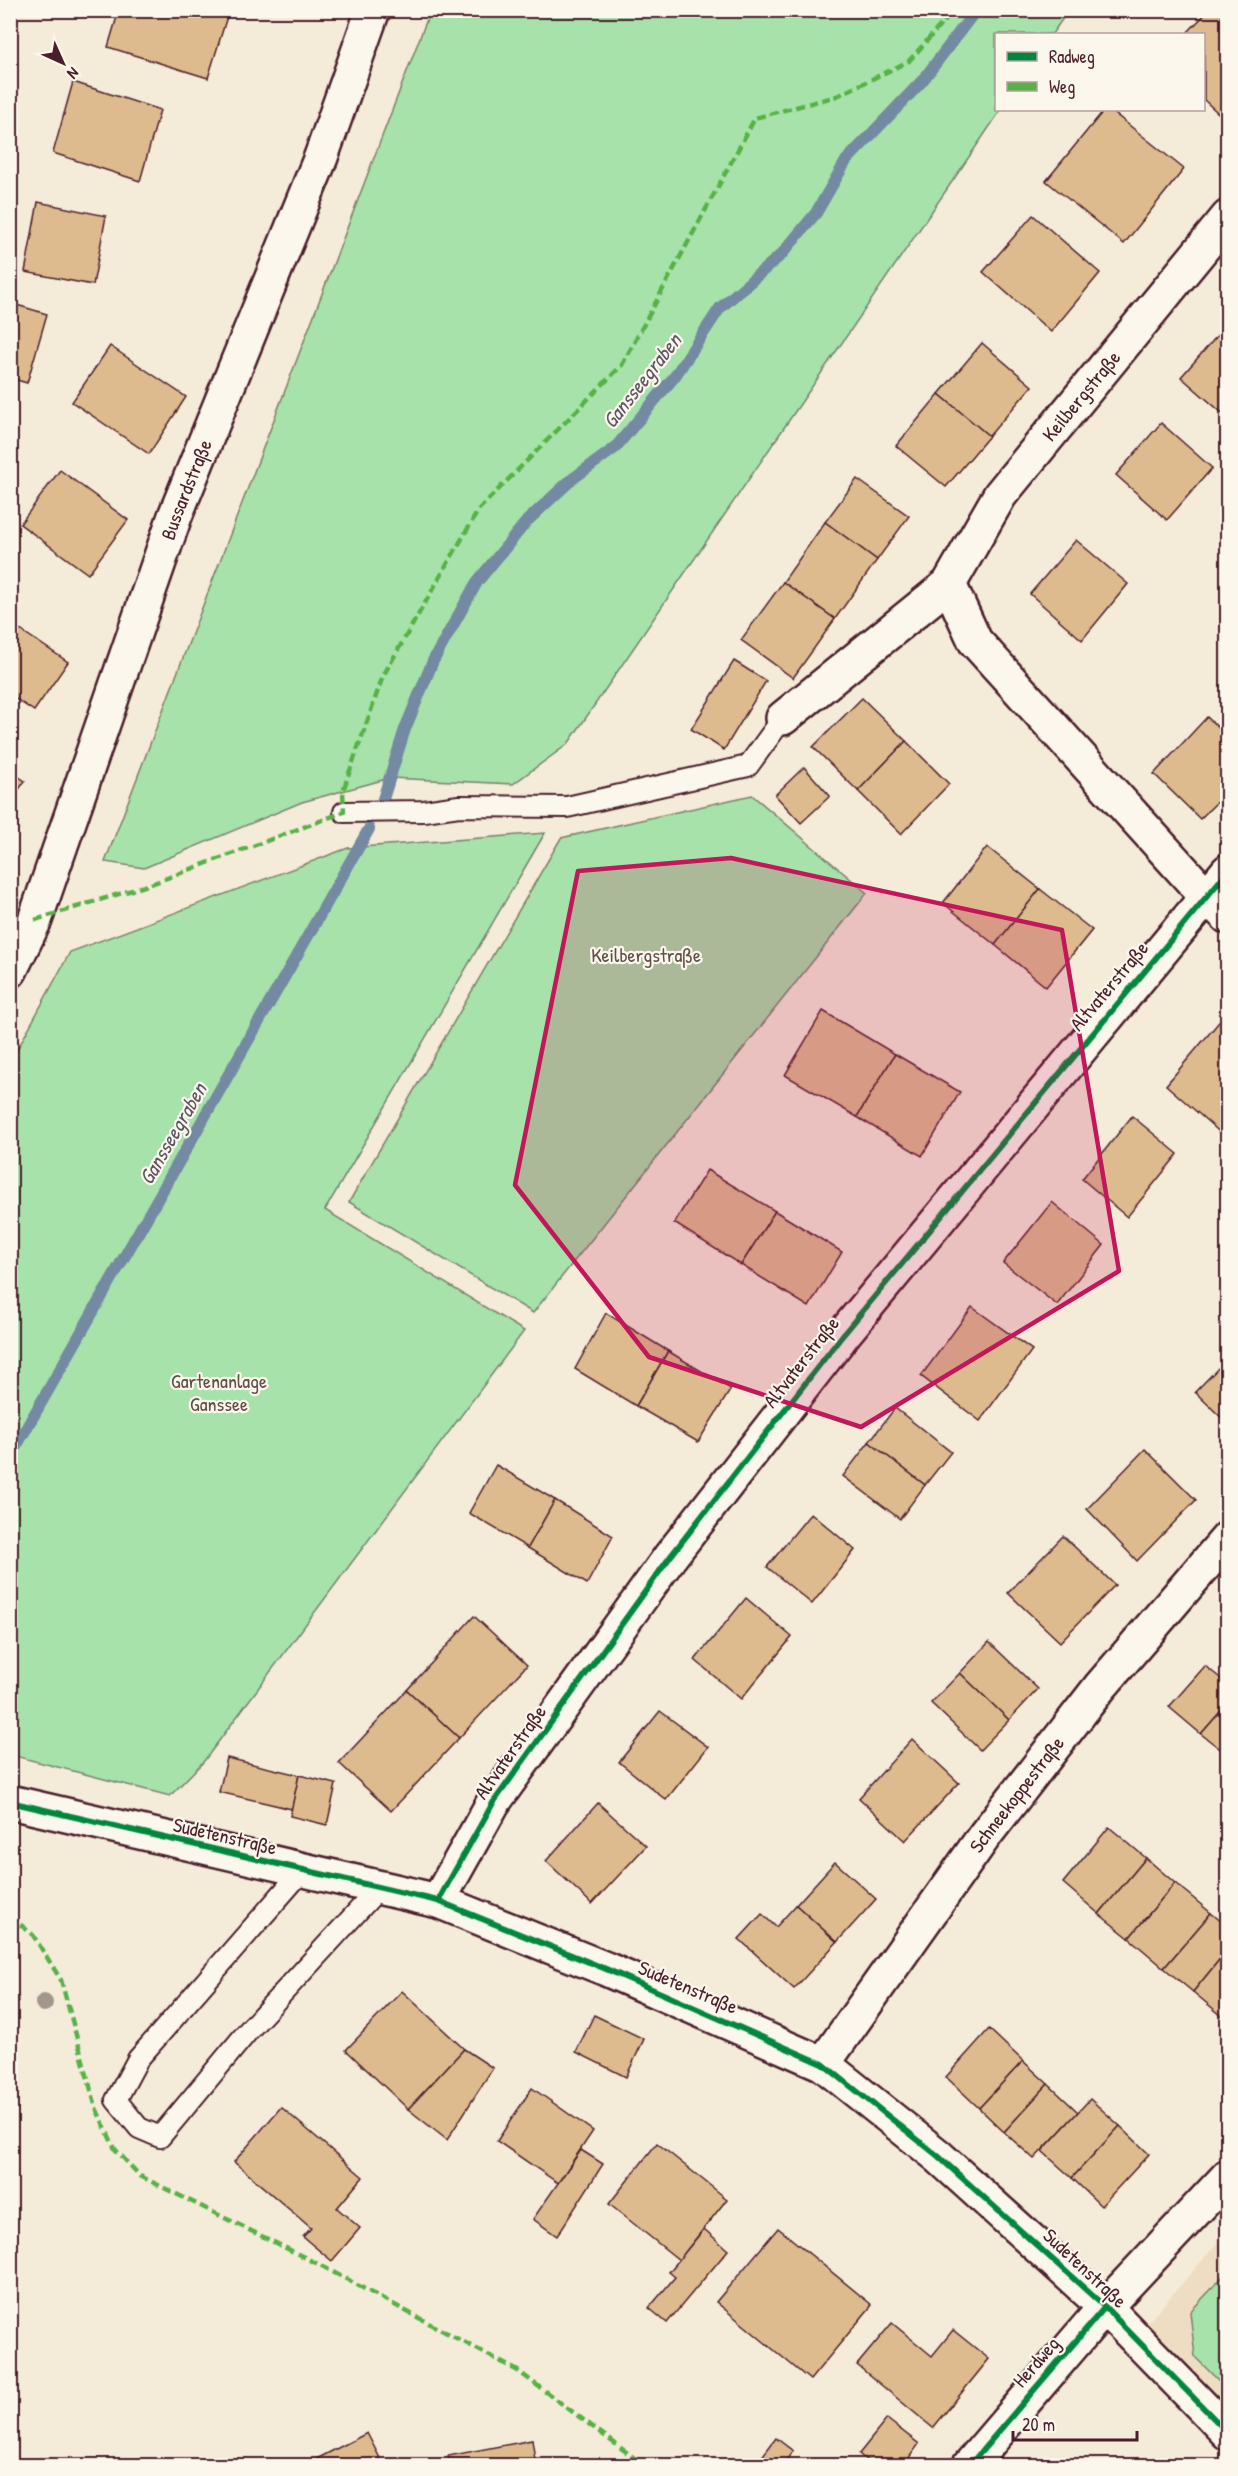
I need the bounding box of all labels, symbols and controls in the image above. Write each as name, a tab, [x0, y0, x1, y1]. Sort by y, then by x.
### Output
north arrow	[33, 33, 93, 93]
legend	[995, 33, 1205, 111]
text: Radweg	[1049, 44, 1095, 69]
text: N	[62, 63, 84, 85]
text: Weg	[1049, 74, 1075, 99]
water label: Gansseegraben	[595, 326, 689, 434]
street label: Keilbergstraße	[1036, 345, 1126, 447]
street label: Bussardstraße	[154, 435, 218, 543]
street label: Altvaterstraße	[1063, 935, 1154, 1036]
park label: Keilbergstraße	[591, 941, 701, 968]
water label: Gansseegraben	[132, 1076, 214, 1190]
street label: Altvaterstraße	[756, 1310, 845, 1413]
park label: Gartenanlage Ganssee	[171, 1367, 267, 1417]
street label: Altvaterstraße	[467, 1699, 552, 1804]
street label: Schneekoppestraße	[963, 1730, 1070, 1858]
street label: Sudetenstraße	[171, 1810, 280, 1861]
street label: Sudetenstraße	[634, 1954, 742, 2020]
street label: Sudetenstraße	[1038, 2222, 1133, 2314]
street label: Herdweg	[1006, 2331, 1065, 2393]
scale bar	[1013, 2404, 1138, 2442]
text: 20 m	[1022, 2412, 1055, 2437]

